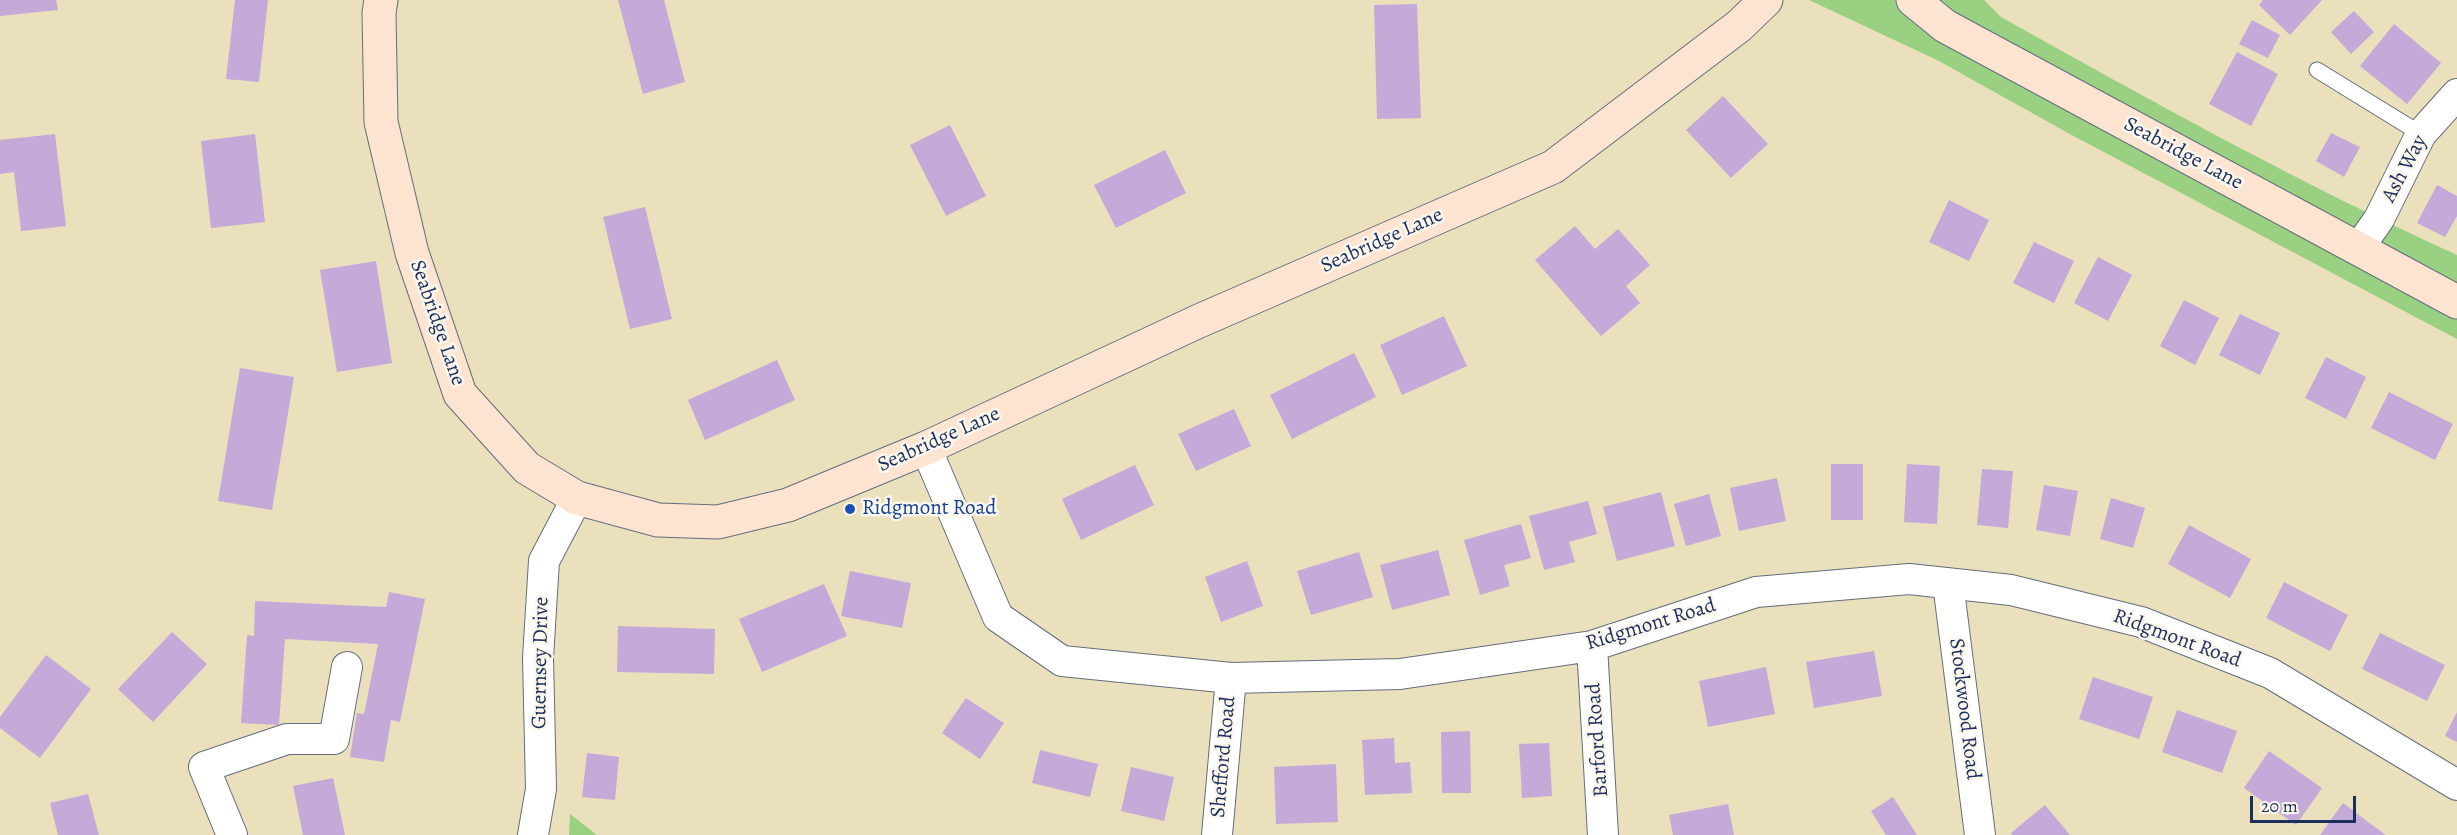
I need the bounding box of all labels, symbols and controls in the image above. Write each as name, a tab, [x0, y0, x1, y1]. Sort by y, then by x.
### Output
street label: Seabridge Lane	[2119, 112, 2247, 196]
street label: Ash Way	[2377, 131, 2433, 207]
street label: Seabridge Lane	[1317, 203, 1447, 279]
street label: Seabridge Lane	[404, 257, 470, 389]
street label: Seabridge Lane	[874, 402, 1004, 478]
place label: Ridgmont Road	[862, 496, 997, 522]
marker: Ridgmont Road	[843, 502, 857, 516]
street label: Ridgmont Road	[1583, 593, 1719, 657]
street label: Guernsey Drive	[527, 597, 555, 729]
street label: Ridgmont Road	[2109, 604, 2245, 674]
street label: Stockwood Road	[1943, 637, 1985, 781]
street label: Barford Road	[1581, 682, 1615, 798]
street label: Shefford Road	[1206, 695, 1242, 819]
scale bar	[2253, 784, 2360, 822]
text: 20 m	[2261, 794, 2298, 818]

